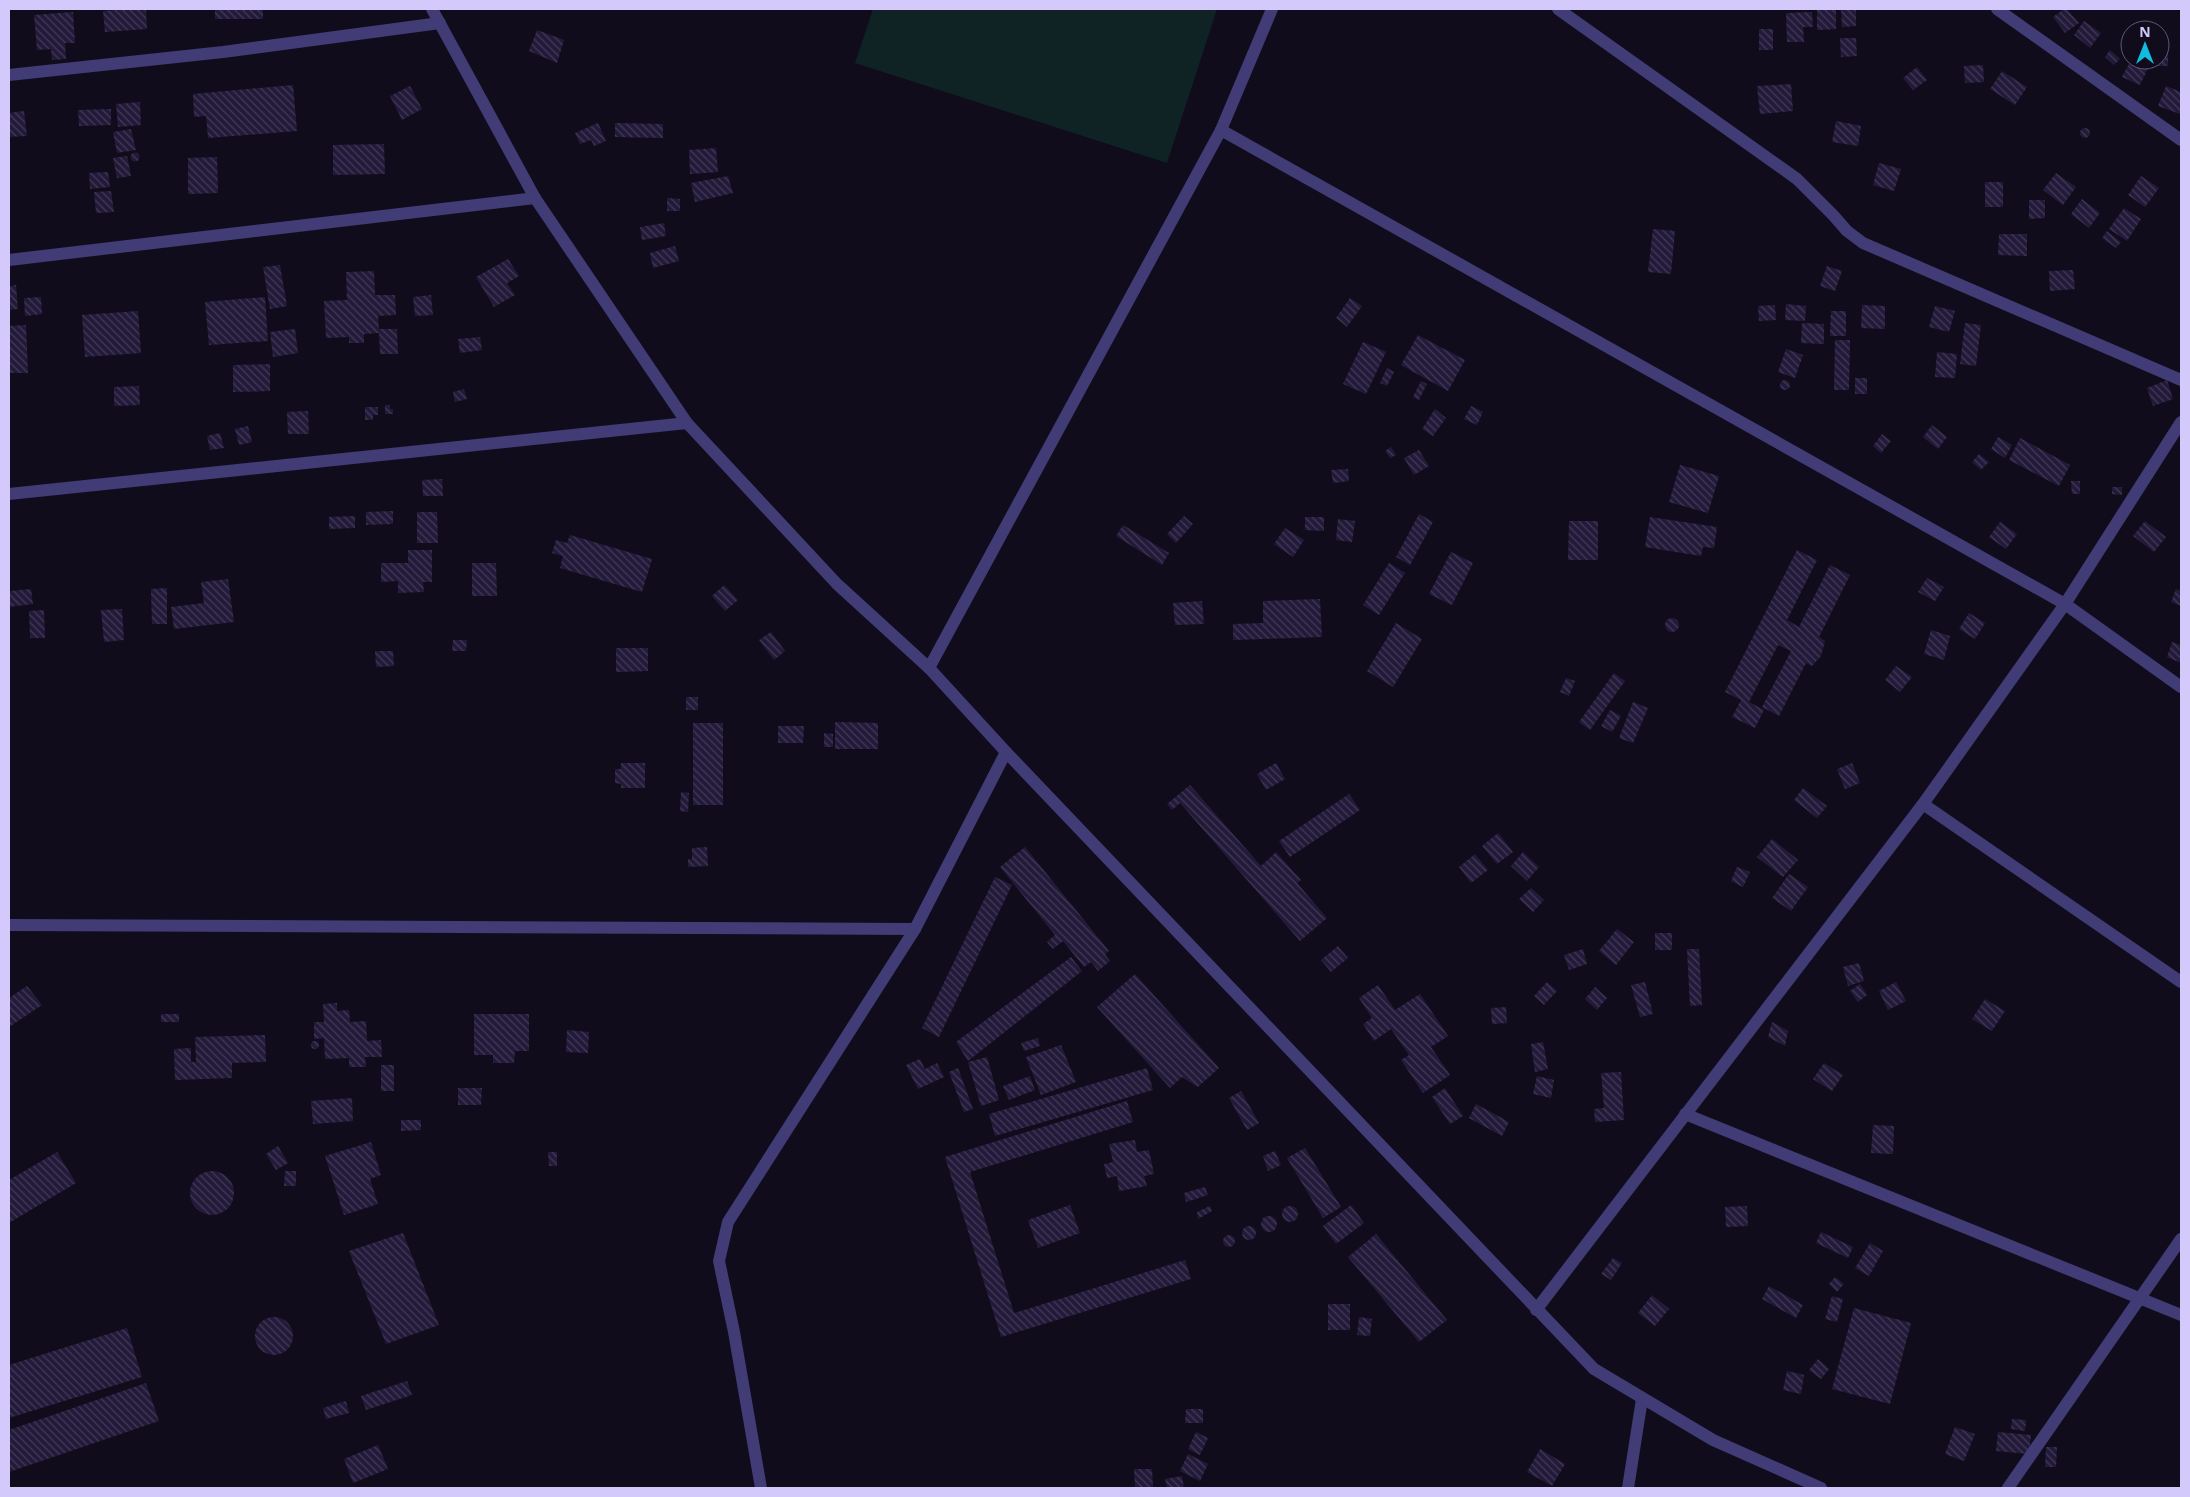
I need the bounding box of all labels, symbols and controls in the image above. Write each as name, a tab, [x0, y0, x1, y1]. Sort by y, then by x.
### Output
north arrow	[2120, 20, 2170, 70]
text: N	[2139, 22, 2151, 41]

